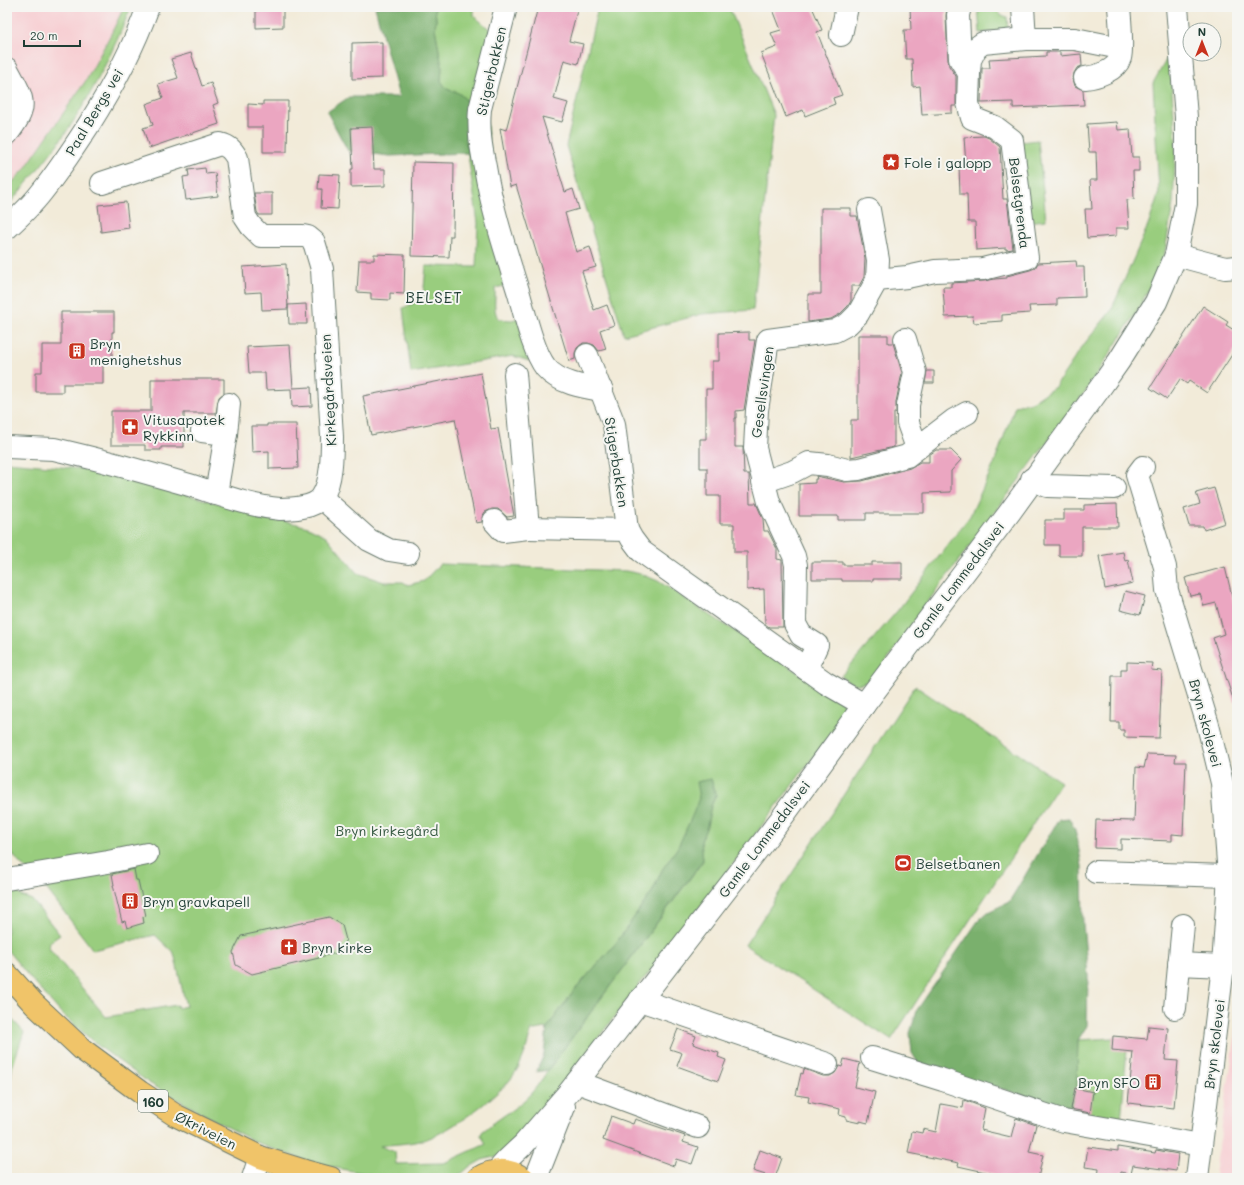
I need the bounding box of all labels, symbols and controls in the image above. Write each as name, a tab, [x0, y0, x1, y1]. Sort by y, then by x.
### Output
scale bar	[24, 22, 80, 48]
north arrow	[1182, 22, 1222, 62]
street label: Stigerbakken	[471, 24, 511, 118]
text: N	[1198, 24, 1206, 39]
text: 20 m	[30, 27, 58, 43]
street label: Paal Bergs vei	[61, 65, 127, 159]
place icon: Fole i galopp	[881, 152, 901, 172]
place label: Fole i galopp	[904, 153, 992, 172]
street label: Belsetgrenda	[1005, 156, 1035, 250]
district label: BELSET	[405, 287, 463, 307]
street label: Kirkegårdsveien	[316, 333, 340, 447]
place label: Bryn menighetshus	[90, 334, 182, 369]
building icon: Bryn menighetshus	[67, 341, 87, 361]
street label: Gesellsvingen	[746, 345, 778, 439]
place label: Vitusapotek Rykkinn	[143, 410, 225, 445]
street label: Stigerbakken	[600, 416, 634, 508]
pharmacy icon: Vitusapotek Rykkinn	[120, 417, 140, 437]
street label: Gamle Lommedalsvei	[908, 518, 1008, 642]
street label: Bryn skolevei	[1185, 677, 1227, 769]
street label: Gamle Lommedalsvei	[714, 777, 814, 901]
park label: Bryn kirkegård	[336, 821, 439, 840]
sports icon: Belsetbanen	[893, 853, 913, 873]
place label: Belsetbanen	[916, 854, 1000, 873]
building icon: Bryn gravkapell	[120, 891, 140, 911]
place label: Bryn gravkapell	[143, 892, 250, 911]
church icon: Bryn kirke	[279, 937, 299, 957]
place label: Bryn kirke	[302, 938, 372, 957]
street label: Bryn skolevei	[1199, 998, 1229, 1090]
building icon: Bryn SFO	[1143, 1072, 1163, 1092]
place label: Bryn SFO	[1078, 1073, 1140, 1092]
road number: 160	[138, 1090, 168, 1112]
street label: Økriveien	[172, 1106, 240, 1154]

